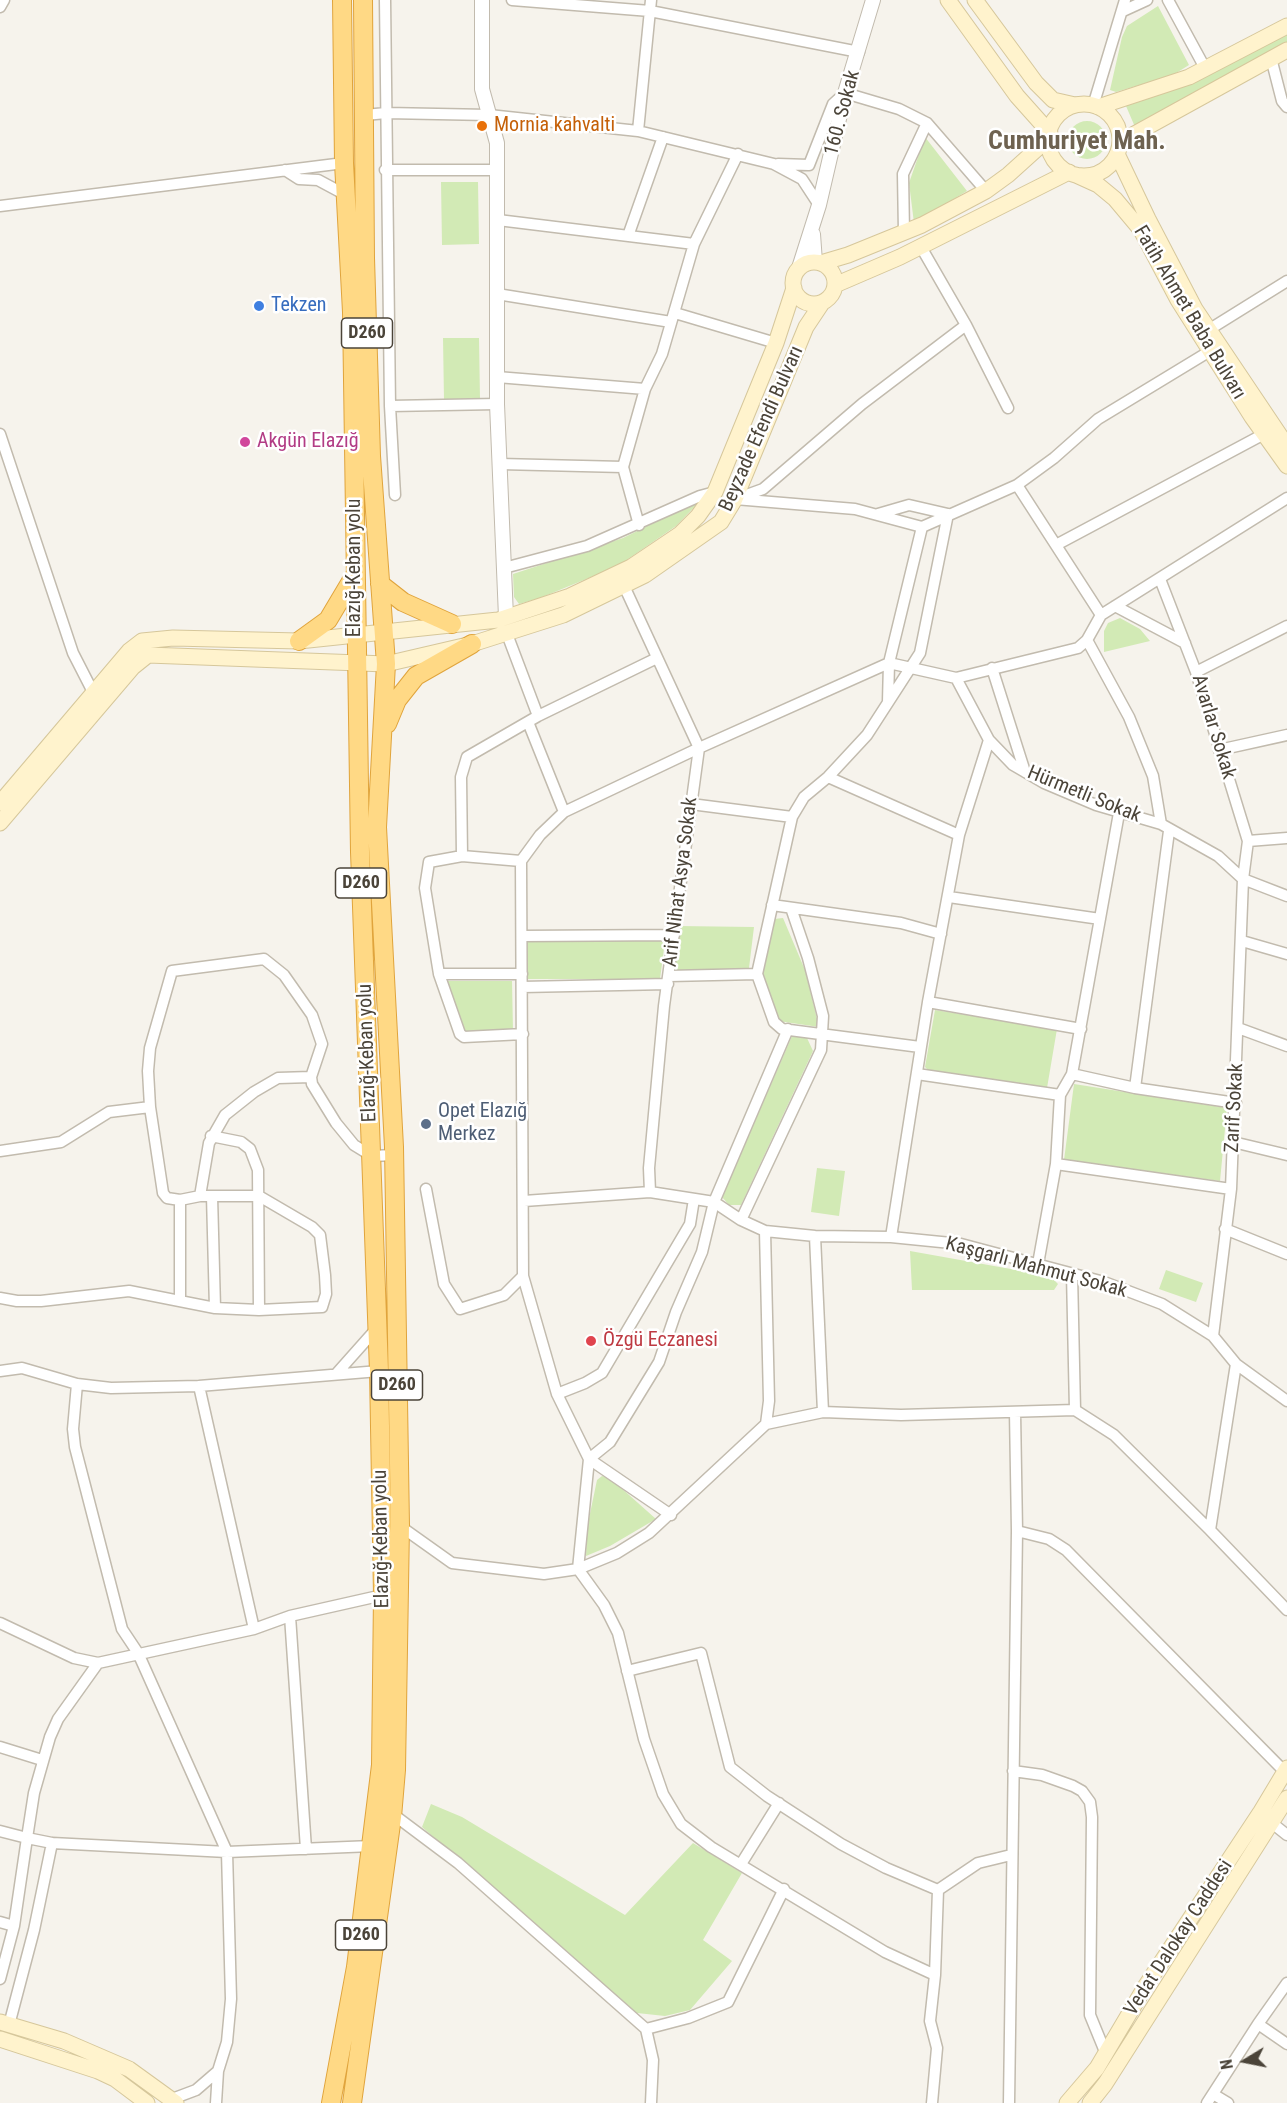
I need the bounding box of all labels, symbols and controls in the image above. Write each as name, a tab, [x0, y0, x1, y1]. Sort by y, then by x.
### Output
street label: 160. Sokak	[820, 68, 866, 158]
place label: Mornia kahvalti	[494, 114, 615, 138]
marker: Mornia kahvalti	[475, 119, 489, 133]
district label: Cumhuriyet Mah.	[988, 126, 1166, 158]
street label: Fatih Ahmet Baba Bulvarı	[1128, 222, 1250, 404]
place label: Tekzen	[271, 294, 327, 318]
marker: Tekzen	[252, 299, 266, 313]
road number: D260	[342, 318, 392, 348]
street label: Beyzade Efendi Bulvarı	[715, 342, 809, 516]
place label: Akgün Elazığ	[257, 430, 359, 454]
marker: Akgün Elazığ	[238, 435, 252, 449]
street label: Elazığ-Keban yolu	[343, 499, 367, 637]
street label: Avarlar Sokak	[1186, 672, 1240, 782]
street label: Hürmetli Sokak	[1024, 761, 1144, 829]
street label: Arif Nihat Asya Sokak	[659, 796, 703, 968]
road number: D260	[336, 868, 386, 898]
street label: Elazığ-Keban yolu	[354, 983, 382, 1123]
street label: Zarif Sokak	[1221, 1063, 1249, 1153]
place label: Opet Elazığ Merkez	[438, 1100, 527, 1147]
marker: Opet Elazığ Merkez	[419, 1117, 433, 1131]
street label: Kaşgarlı Mahmut Sokak	[943, 1232, 1129, 1304]
place label: Özgü Eczanesi	[603, 1329, 718, 1353]
marker: Özgü Eczanesi	[584, 1334, 598, 1348]
road number: D260	[372, 1370, 422, 1400]
street label: Elazığ-Keban yolu	[369, 1469, 395, 1609]
street label: Vedat Dalokay Caddesi	[1120, 1856, 1238, 2020]
road number: D260	[336, 1920, 386, 1950]
north arrow	[1215, 2031, 1275, 2091]
text: N	[1217, 2058, 1237, 2071]

